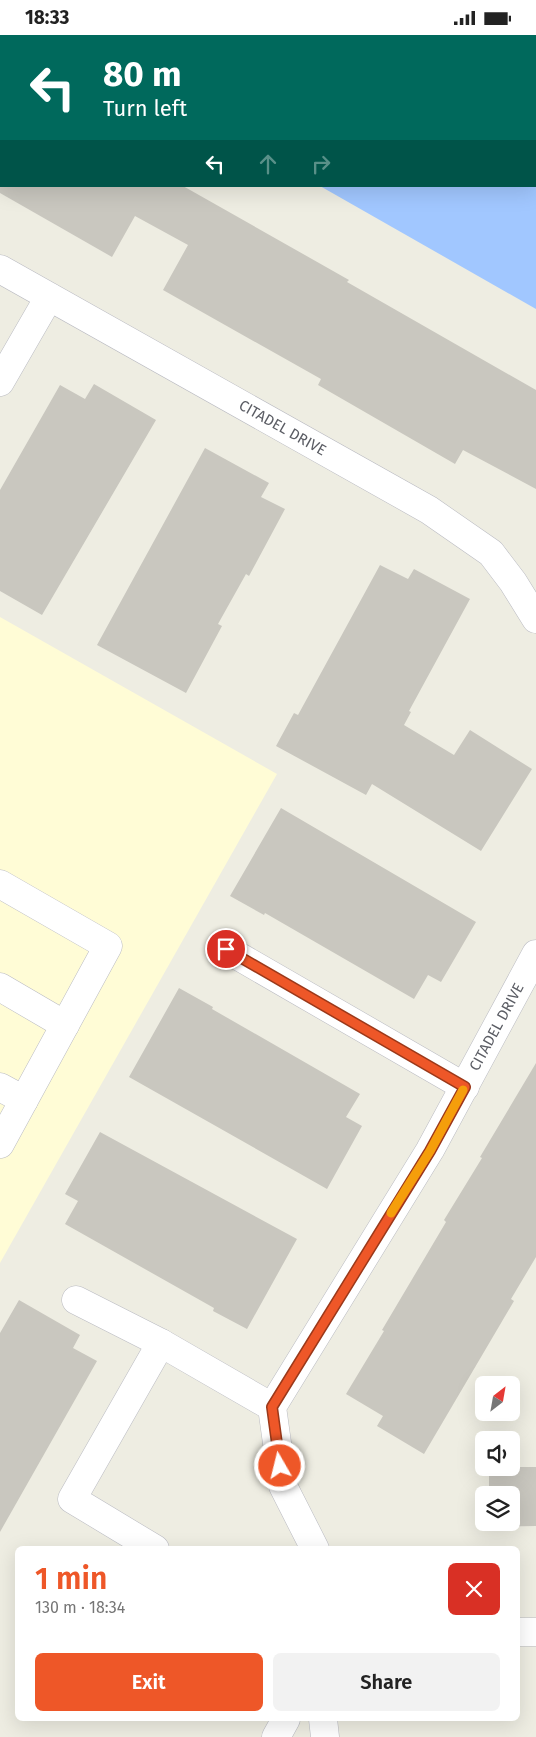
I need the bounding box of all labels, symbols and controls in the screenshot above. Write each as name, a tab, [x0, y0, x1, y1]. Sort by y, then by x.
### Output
text: 18:33	[25, 6, 69, 29]
text: 80 m	[103, 53, 182, 95]
icon: left	[20, 55, 85, 120]
text: Turn left	[103, 95, 187, 122]
icon: left	[201, 150, 229, 178]
icon: ahead	[254, 150, 282, 178]
icon: right	[307, 150, 335, 178]
street label: CITADEL DRIVE	[236, 396, 329, 459]
pin	[205, 928, 247, 970]
icon: arrive	[212, 935, 240, 963]
street label: CITADEL DRIVE	[466, 980, 528, 1074]
north arrow	[475, 1376, 520, 1421]
map controls	[475, 1376, 520, 1531]
button: sound	[475, 1431, 520, 1476]
position arrow	[253, 1439, 305, 1491]
button: layers	[475, 1486, 520, 1531]
text: 1 min	[35, 1561, 107, 1597]
button: close	[448, 1563, 500, 1615]
text: 130 m · 18:34	[35, 1598, 125, 1617]
button: Exit	[35, 1653, 263, 1711]
button: Share	[273, 1653, 500, 1711]

